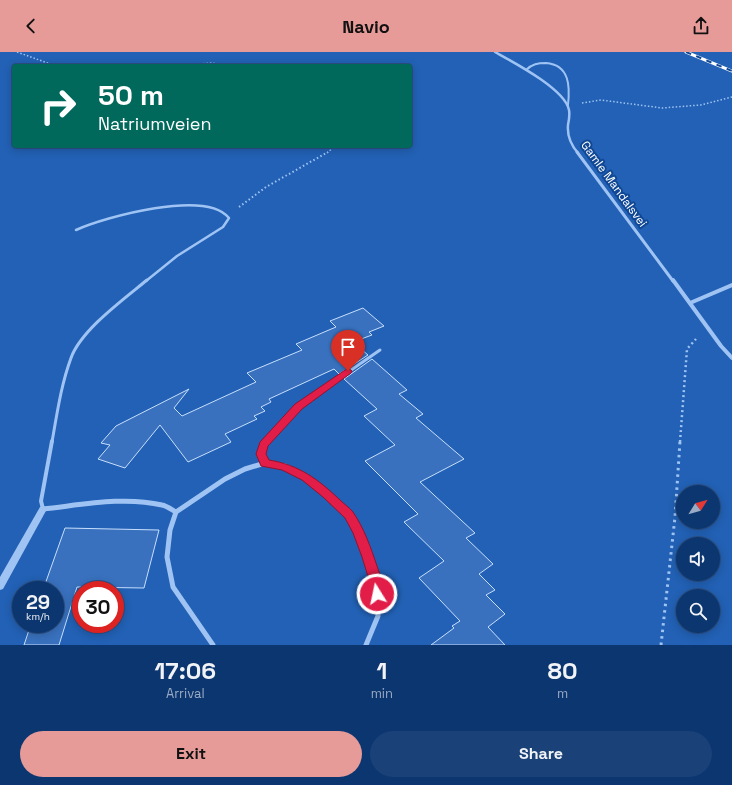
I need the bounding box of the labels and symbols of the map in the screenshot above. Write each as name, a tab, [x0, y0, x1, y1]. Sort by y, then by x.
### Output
street label: Gamle Mandalsvei	[577, 138, 651, 230]
pin	[331, 330, 365, 371]
north arrow	[676, 485, 720, 529]
position arrow	[356, 573, 398, 615]
speed limit sign: 30	[72, 581, 124, 633]

